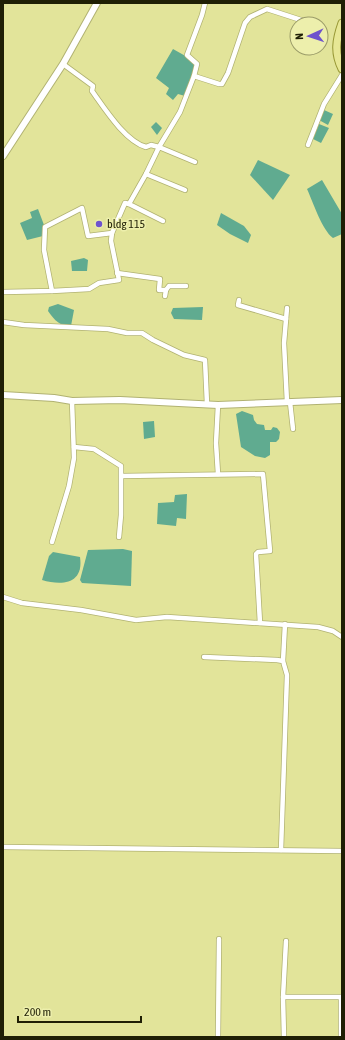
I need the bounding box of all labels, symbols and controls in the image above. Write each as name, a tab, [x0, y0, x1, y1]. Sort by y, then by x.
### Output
north arrow	[289, 16, 329, 56]
text: N	[293, 33, 305, 40]
place label: bldg 115	[107, 217, 145, 231]
marker: bldg 115	[94, 219, 104, 229]
scale bar	[18, 998, 141, 1024]
text: 200 m	[24, 1005, 51, 1019]

